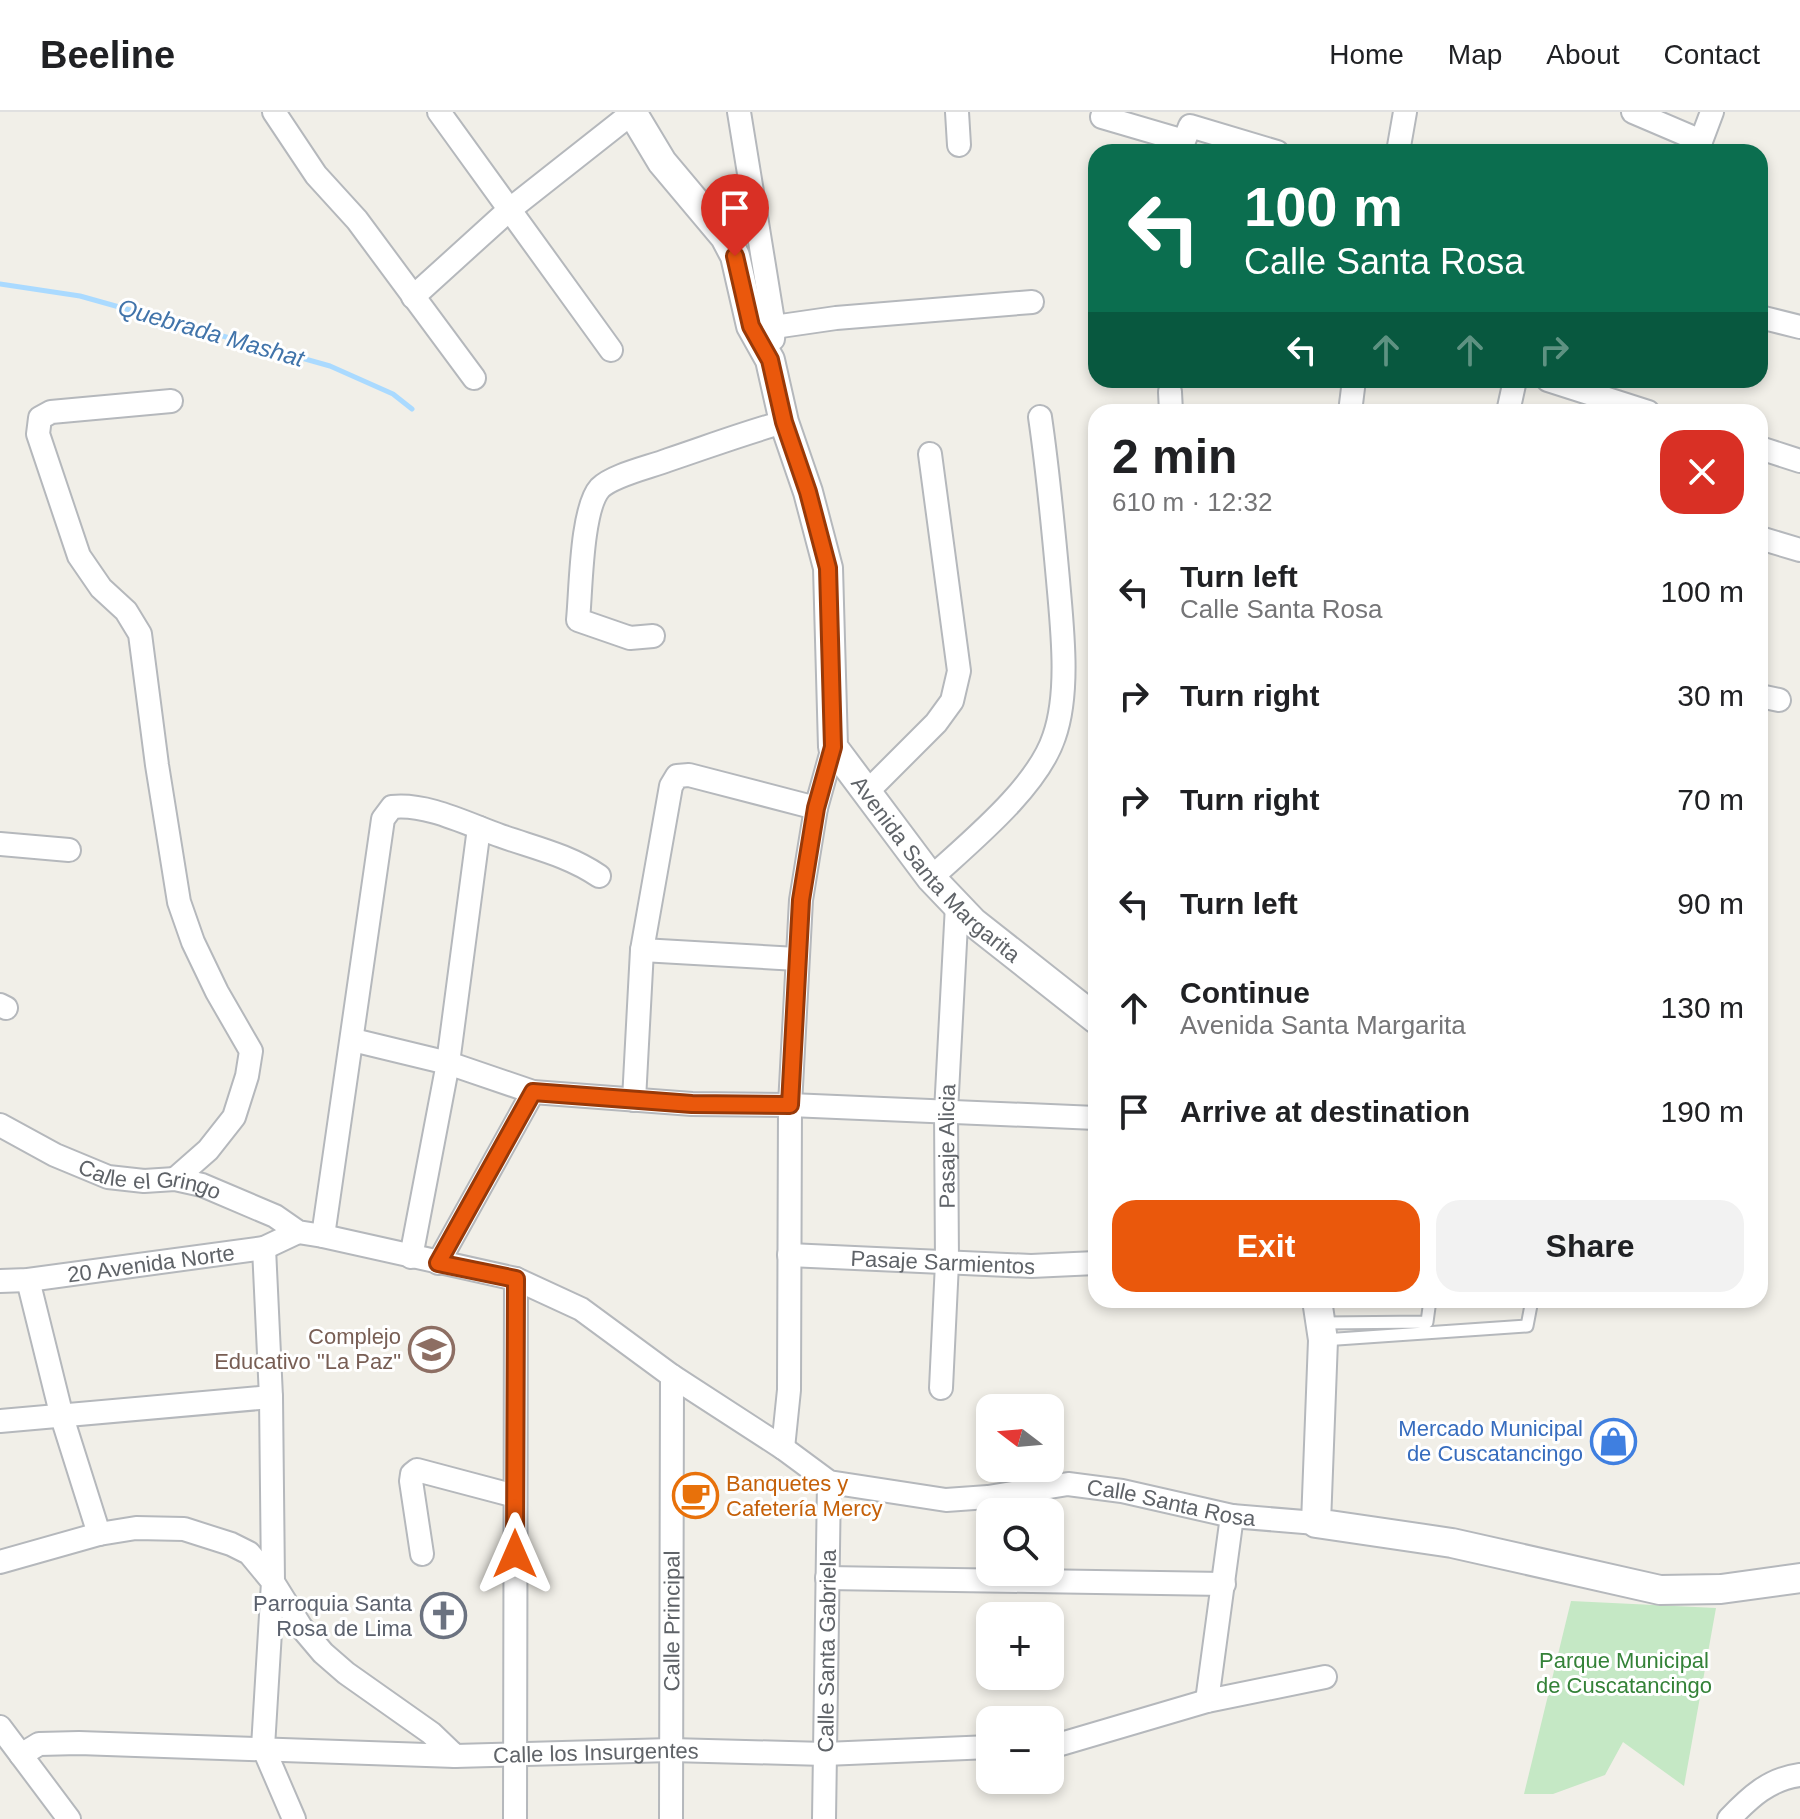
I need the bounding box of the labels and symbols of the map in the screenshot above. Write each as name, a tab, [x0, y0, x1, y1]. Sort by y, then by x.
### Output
pin	[701, 174, 769, 256]
water label: Quebrada Mashat	[115, 293, 308, 372]
street label: Avenida Santa Margarita	[846, 771, 1026, 968]
street label: Pasaje Alicia	[934, 1082, 961, 1209]
street label: Calle el Gringo	[75, 1154, 225, 1205]
street label: 20 Avenida Norte	[66, 1240, 236, 1288]
street label: Pasaje Sarmientos	[850, 1246, 1036, 1279]
place label: Complejo Educativo "La Paz"	[214, 1324, 401, 1374]
school or university icon: Complejo Educativo "La Paz"	[408, 1325, 456, 1373]
north arrow	[976, 1394, 1064, 1482]
place label: Mercado Municipal de Cuscatancingo	[1398, 1416, 1583, 1466]
shop icon: Mercado Municipal de Cuscatancingo	[1590, 1417, 1638, 1465]
place label: Banquetes y Cafetería Mercy	[726, 1471, 883, 1521]
cafe icon: Banquetes y Cafetería Mercy	[671, 1472, 719, 1520]
street label: Calle Santa Rosa	[1085, 1475, 1257, 1531]
position arrow	[473, 1512, 557, 1596]
street label: Calle Santa Gabriela	[813, 1548, 841, 1753]
street label: Calle Principal	[659, 1551, 685, 1691]
place label: Parroquia Santa Rosa de Lima	[253, 1591, 413, 1641]
church icon: Parroquia Santa Rosa de Lima	[419, 1592, 467, 1640]
park label: Parque Municipal de Cuscatancingo	[1536, 1648, 1712, 1698]
street label: Calle los Insurgentes	[493, 1738, 699, 1768]

